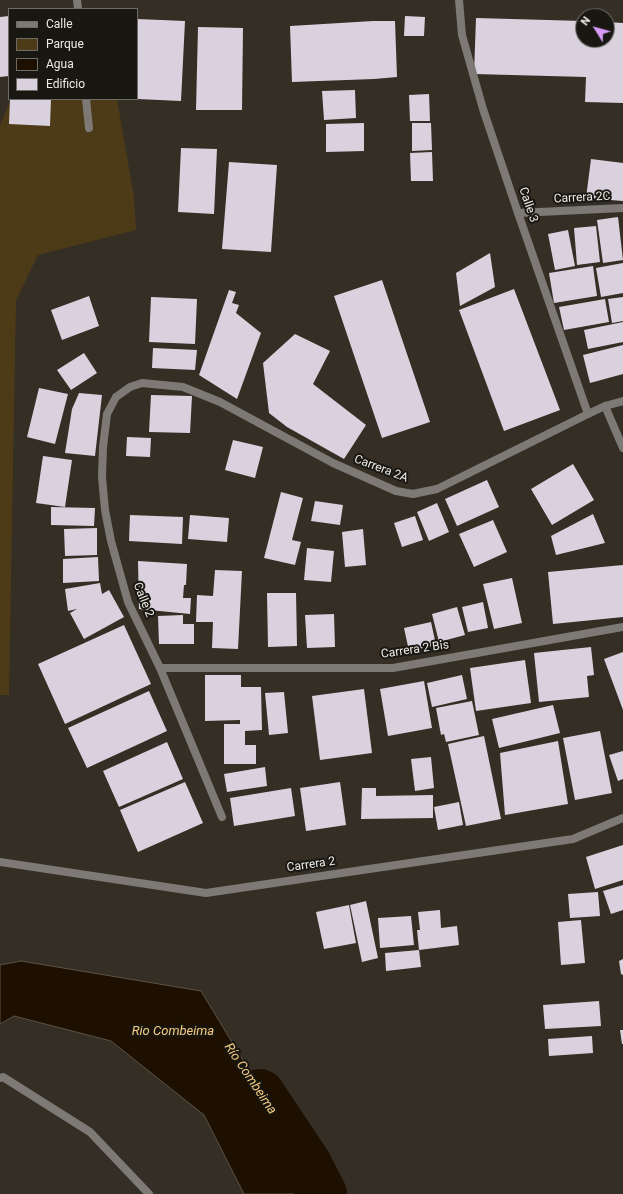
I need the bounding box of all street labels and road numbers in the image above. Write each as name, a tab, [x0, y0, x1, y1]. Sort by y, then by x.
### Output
street label: Calle 3	[515, 186, 541, 224]
street label: Carrera 2C	[553, 189, 611, 207]
street label: Carrera 2A	[352, 452, 410, 486]
street label: Calle 2	[130, 580, 156, 620]
street label: Carrera 2 Bis	[380, 638, 450, 662]
street label: Carrera 2	[286, 854, 336, 876]

